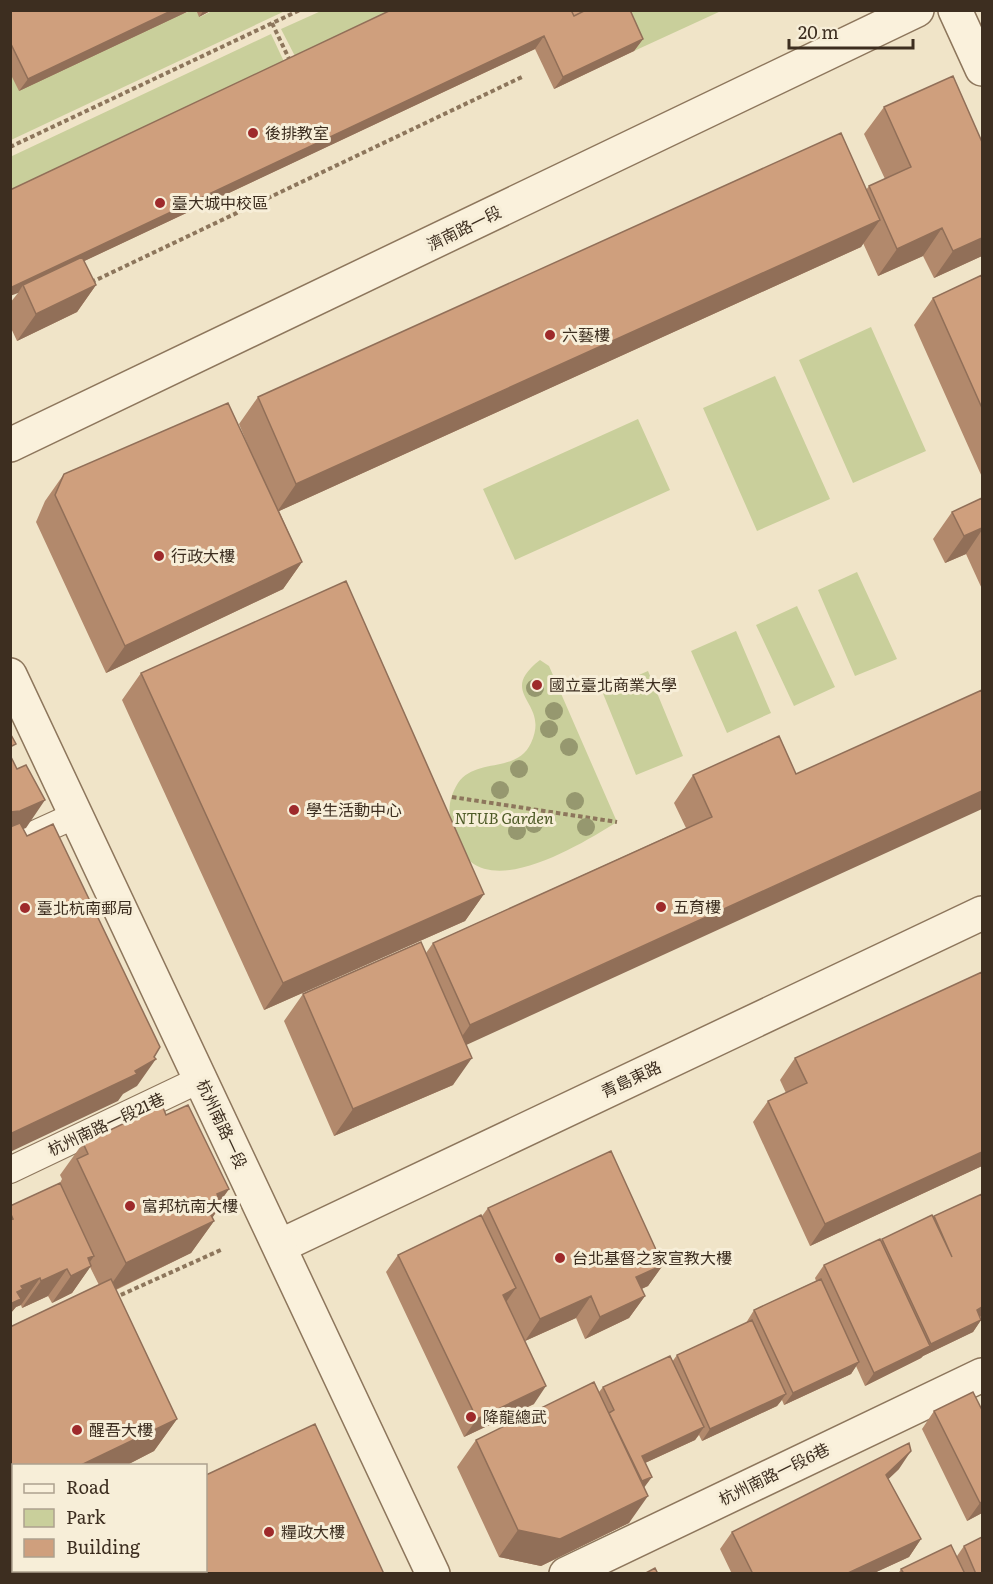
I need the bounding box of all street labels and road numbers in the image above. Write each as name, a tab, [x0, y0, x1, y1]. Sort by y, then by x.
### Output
street label: 濟南路一段	[422, 199, 505, 255]
street label: 青島東路	[596, 1054, 665, 1102]
street label: 杭州南路一段	[192, 1075, 254, 1172]
street label: 杭州南路一段21巷	[43, 1085, 168, 1161]
street label: 杭州南路一段6巷	[714, 1436, 833, 1510]

